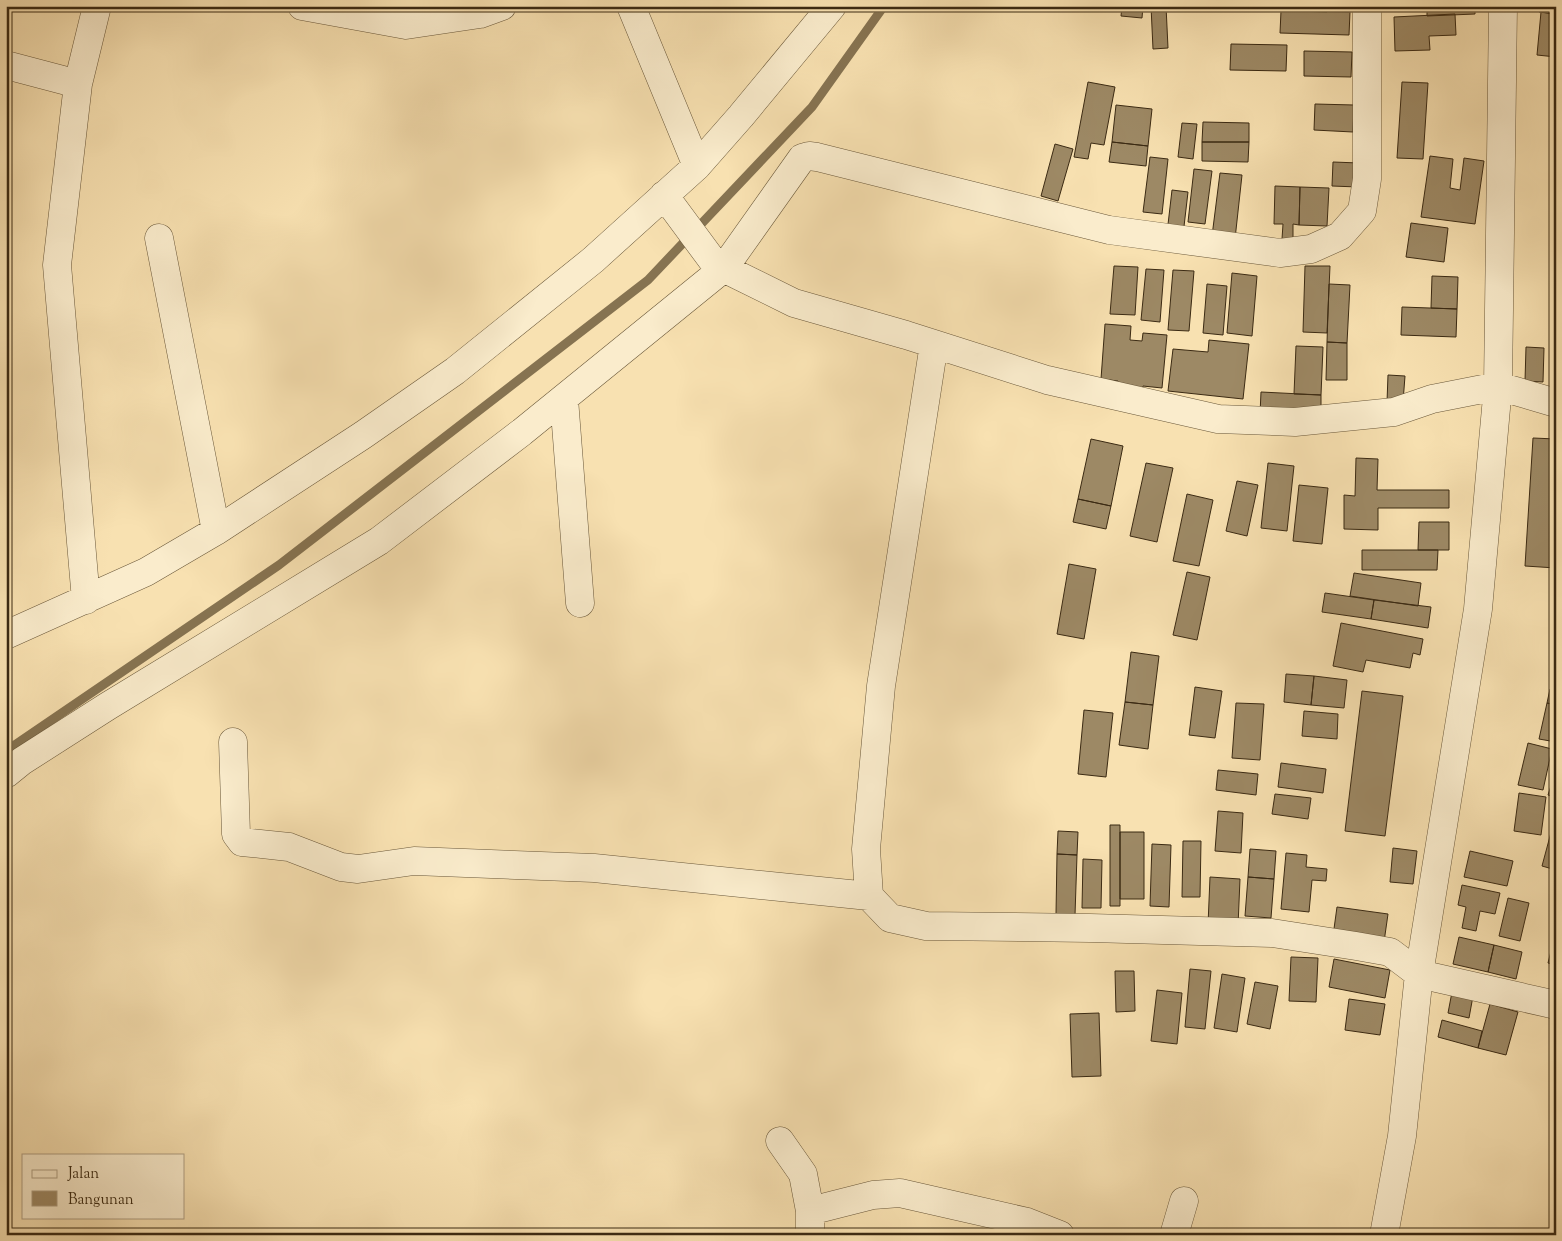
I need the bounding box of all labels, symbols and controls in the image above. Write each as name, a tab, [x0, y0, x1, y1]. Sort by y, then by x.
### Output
legend	[22, 1154, 185, 1218]
text: Jalan	[67, 1164, 99, 1185]
text: Bangunan	[68, 1190, 134, 1211]

